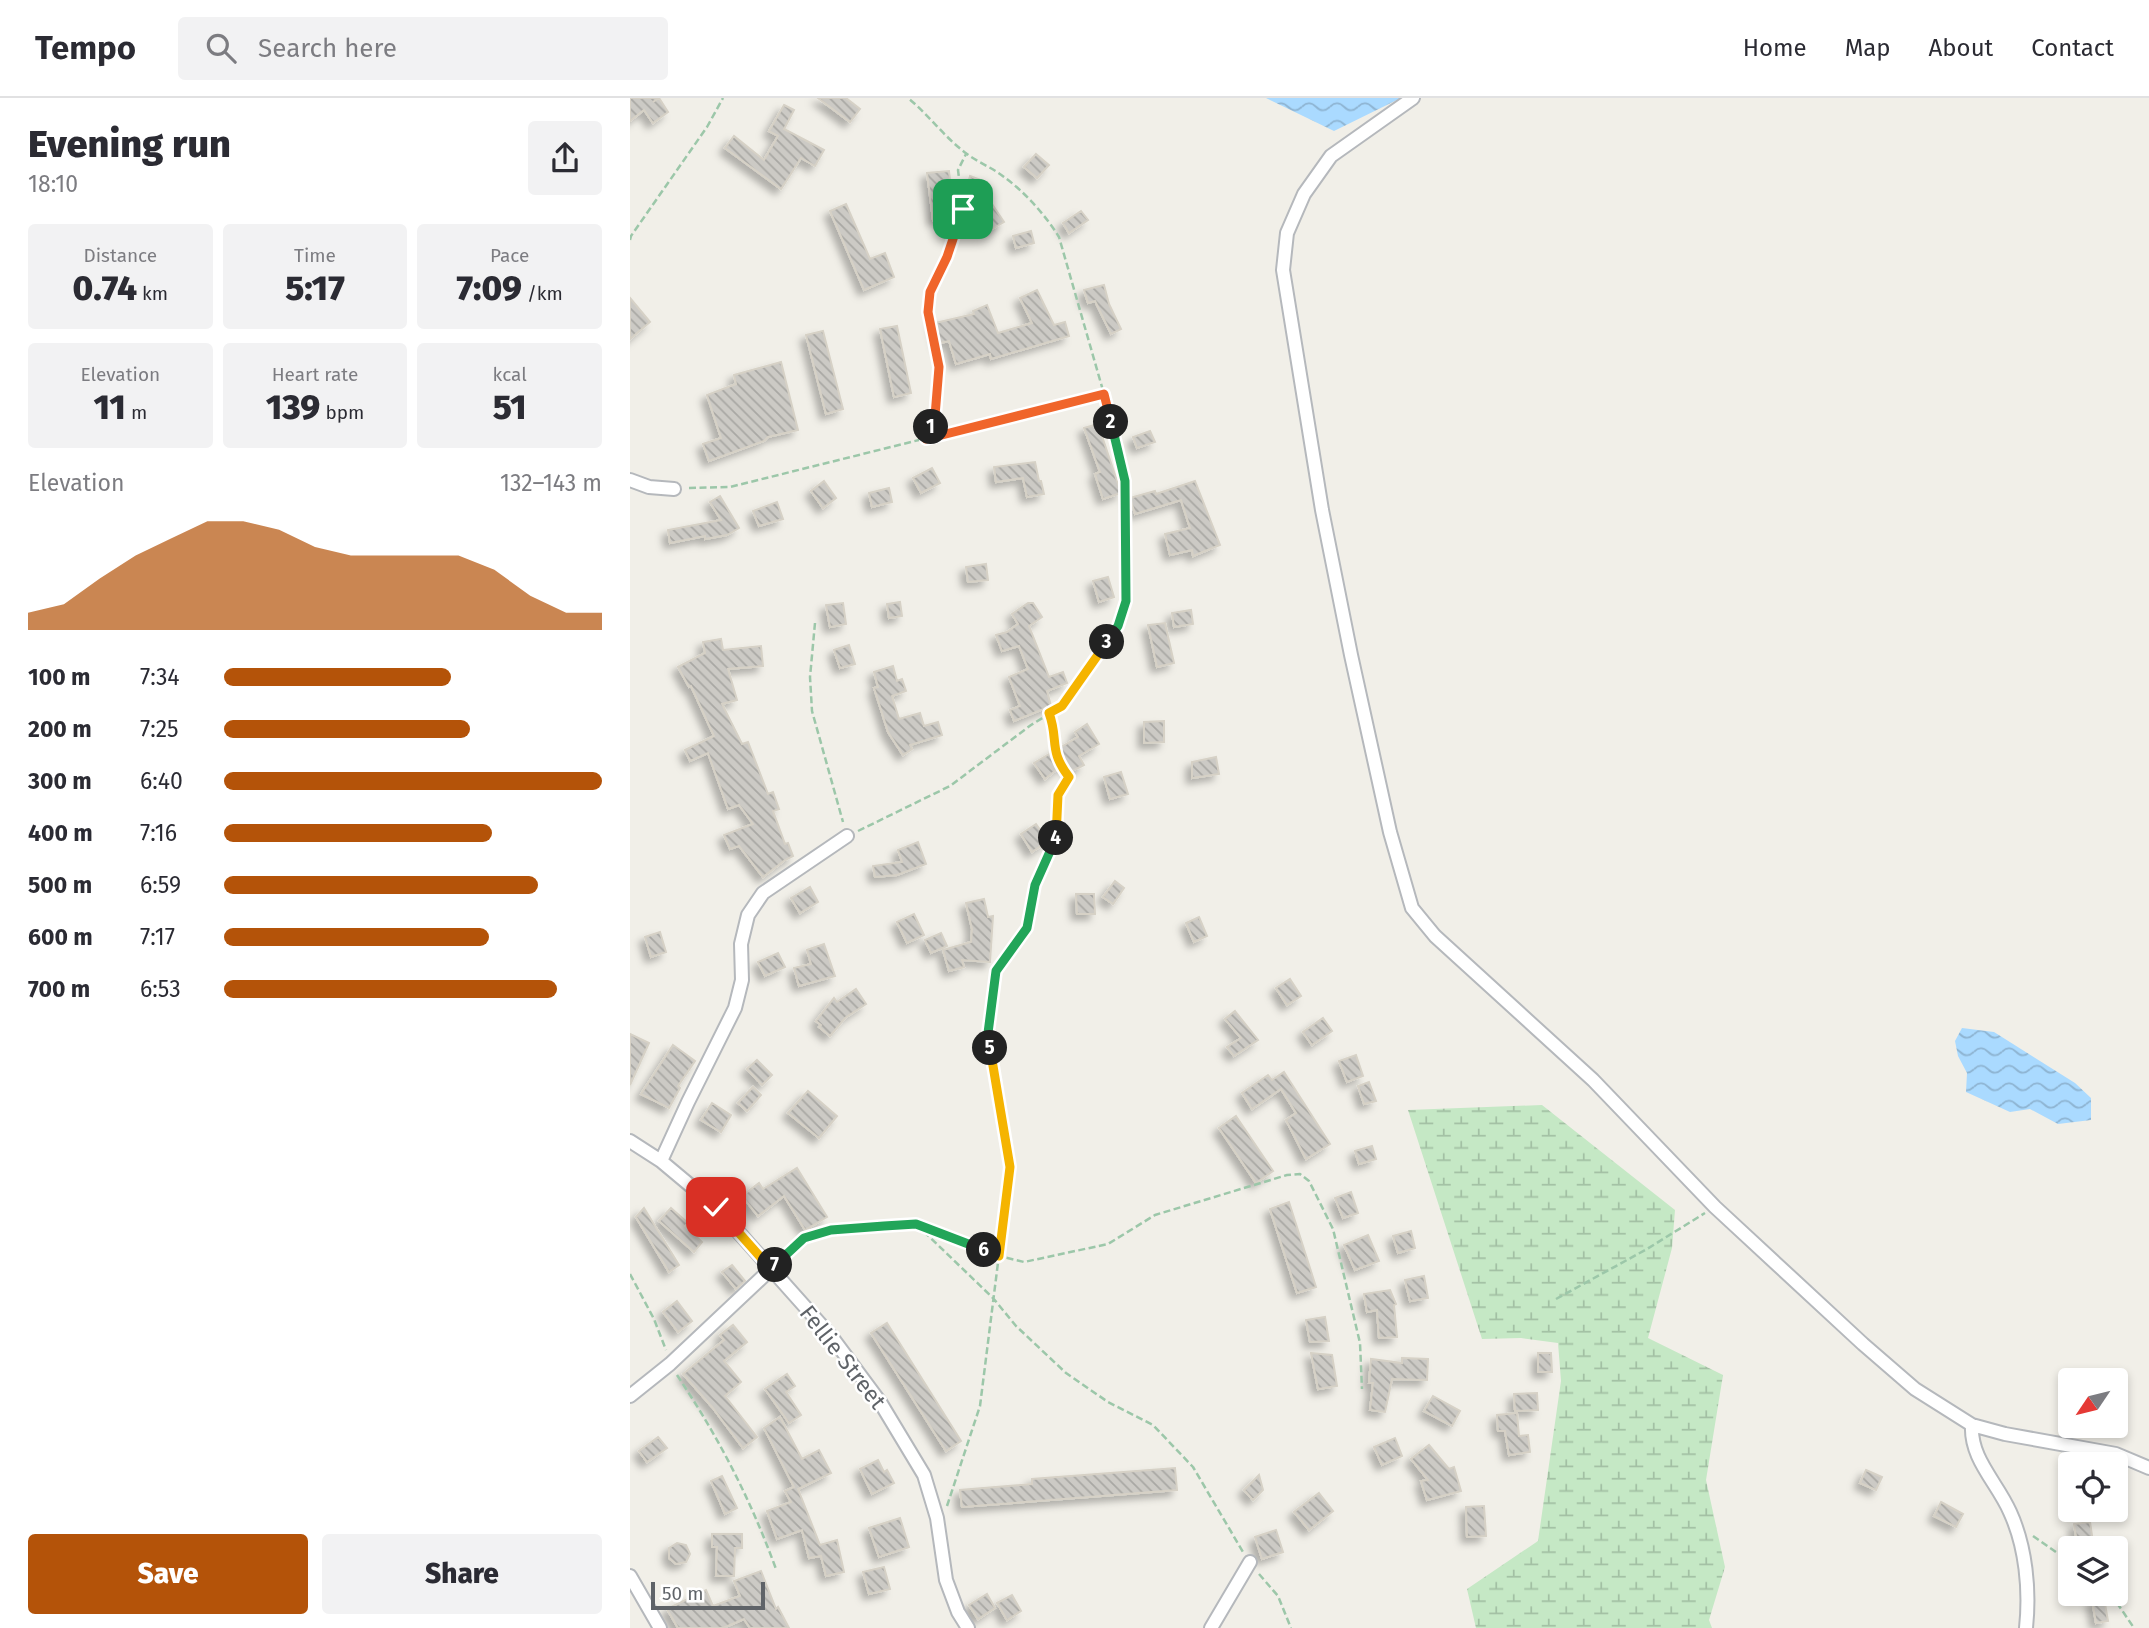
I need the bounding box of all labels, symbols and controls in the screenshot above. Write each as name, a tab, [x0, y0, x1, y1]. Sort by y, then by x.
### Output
search box	[178, 17, 668, 80]
text: Tempo	[35, 28, 136, 68]
icon: search	[202, 29, 240, 67]
text: Search here	[258, 33, 397, 64]
text: Home	[1743, 34, 1807, 62]
text: Map	[1845, 34, 1891, 62]
text: About	[1929, 34, 1993, 62]
text: Contact	[2031, 34, 2114, 62]
text: Evening run	[28, 121, 231, 167]
button: share	[528, 121, 602, 195]
text: 18:10	[28, 170, 78, 198]
pin	[933, 179, 993, 239]
icon: arrive	[944, 190, 982, 228]
text: Distance	[83, 244, 157, 267]
text: Time	[294, 244, 336, 267]
text: Pace	[490, 244, 529, 267]
text: 0.74	[73, 267, 137, 309]
text: 5:17	[285, 267, 345, 309]
text: 7:09	[456, 267, 522, 309]
text: km	[137, 282, 168, 305]
text: /km	[522, 282, 563, 305]
text: Elevation	[81, 363, 160, 386]
text: Heart rate	[272, 363, 358, 386]
text: kcal	[493, 363, 527, 386]
text: 11	[93, 386, 126, 428]
text: 139	[266, 386, 320, 428]
text: 51	[493, 386, 526, 428]
text: m	[126, 401, 147, 424]
text: bpm	[320, 401, 364, 424]
pin: 2	[1093, 404, 1128, 440]
pin: 1	[914, 410, 948, 444]
text: 2	[1106, 410, 1115, 433]
text: 1	[926, 415, 935, 438]
text: Elevation	[28, 469, 124, 497]
text: 132–143 m	[500, 469, 602, 497]
pin: 3	[1090, 624, 1124, 660]
text: 3	[1102, 630, 1111, 653]
text: 100 m	[28, 663, 90, 691]
text: 7:34	[140, 663, 180, 691]
text: 200 m	[28, 715, 92, 743]
text: 7:25	[140, 715, 179, 743]
text: 300 m	[28, 767, 92, 795]
text: 6:40	[140, 767, 183, 795]
text: 400 m	[28, 819, 93, 847]
text: 7:16	[140, 819, 177, 847]
pin: 4	[1038, 820, 1074, 856]
text: 4	[1050, 826, 1061, 849]
text: 500 m	[28, 871, 92, 899]
text: 6:59	[140, 871, 181, 899]
text: 600 m	[28, 923, 93, 951]
text: 7:17	[140, 923, 175, 951]
text: 700 m	[28, 975, 90, 1003]
text: 6:53	[140, 975, 181, 1003]
pin: 5	[972, 1030, 1008, 1066]
text: 5	[984, 1036, 995, 1059]
pin	[686, 1177, 746, 1237]
icon: check	[697, 1188, 735, 1226]
pin: 6	[966, 1232, 1002, 1268]
text: 6	[978, 1238, 989, 1261]
pin: 7	[758, 1248, 792, 1282]
text: 7	[770, 1253, 779, 1276]
street label: Fellie Street	[794, 1300, 893, 1415]
north arrow	[2058, 1368, 2128, 1438]
map controls	[2058, 1368, 2128, 1606]
button: locate	[2058, 1452, 2128, 1522]
button: Save	[28, 1534, 308, 1614]
button: Share	[322, 1534, 602, 1614]
button: layers	[2058, 1536, 2128, 1606]
scale bar	[651, 1579, 765, 1611]
text: 50 m	[662, 1582, 703, 1605]

